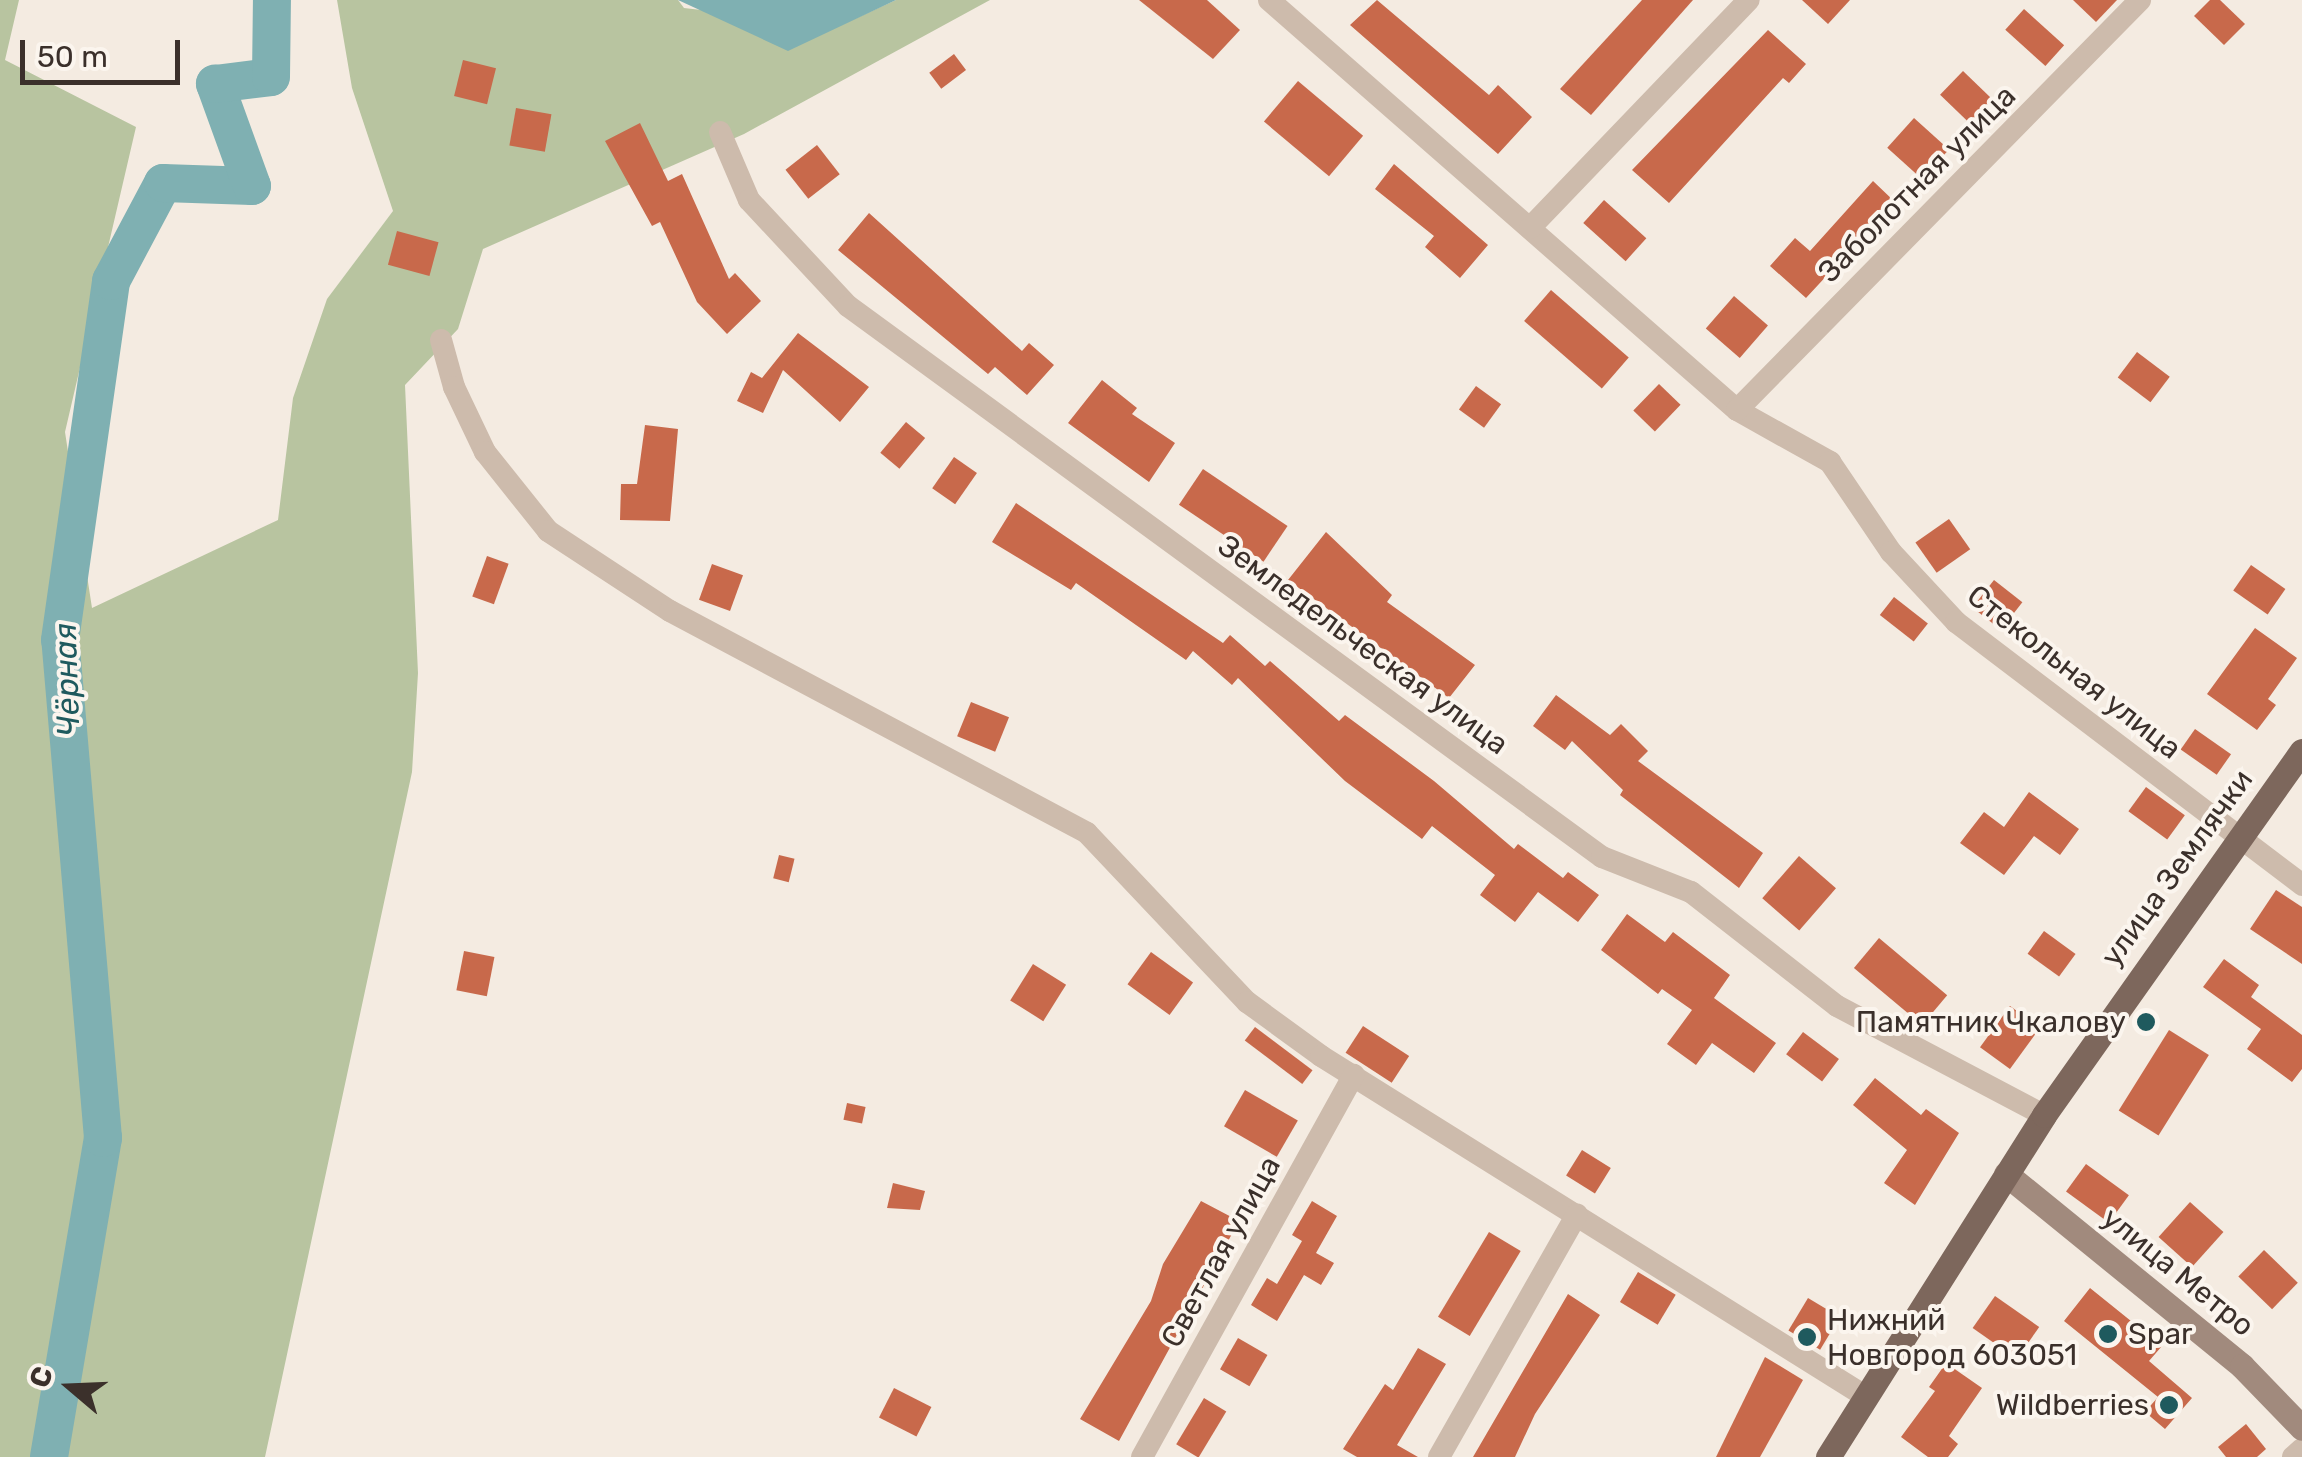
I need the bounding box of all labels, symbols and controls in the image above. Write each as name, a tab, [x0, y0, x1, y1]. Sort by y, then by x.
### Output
scale bar	[25, 20, 185, 82]
text: 50 m	[37, 39, 108, 75]
street label: Заболотная улица	[1811, 78, 2023, 290]
street label: Земледельческая улица	[1211, 528, 1515, 762]
street label: Стекольная улица	[1960, 577, 2188, 767]
water label: Чёрная	[46, 622, 88, 738]
street label: улица Землячки	[2094, 763, 2260, 973]
place label: Памятник Чкалову	[1856, 1004, 2126, 1040]
marker: Памятник Чкалову	[2135, 1011, 2157, 1033]
street label: Светлая улица	[1154, 1150, 1288, 1354]
street label: улица Метро	[2095, 1200, 2261, 1344]
place label: Нижний Новгород 603051	[1827, 1302, 2077, 1372]
place label: Spar	[2128, 1316, 2192, 1352]
marker: Spar	[2097, 1323, 2119, 1345]
marker: Нижний Новгород 603051	[1796, 1326, 1818, 1348]
north arrow	[20, 1337, 120, 1437]
text: С	[22, 1362, 60, 1392]
place label: Wildberries	[1996, 1387, 2149, 1423]
marker: Wildberries	[2158, 1394, 2180, 1416]

